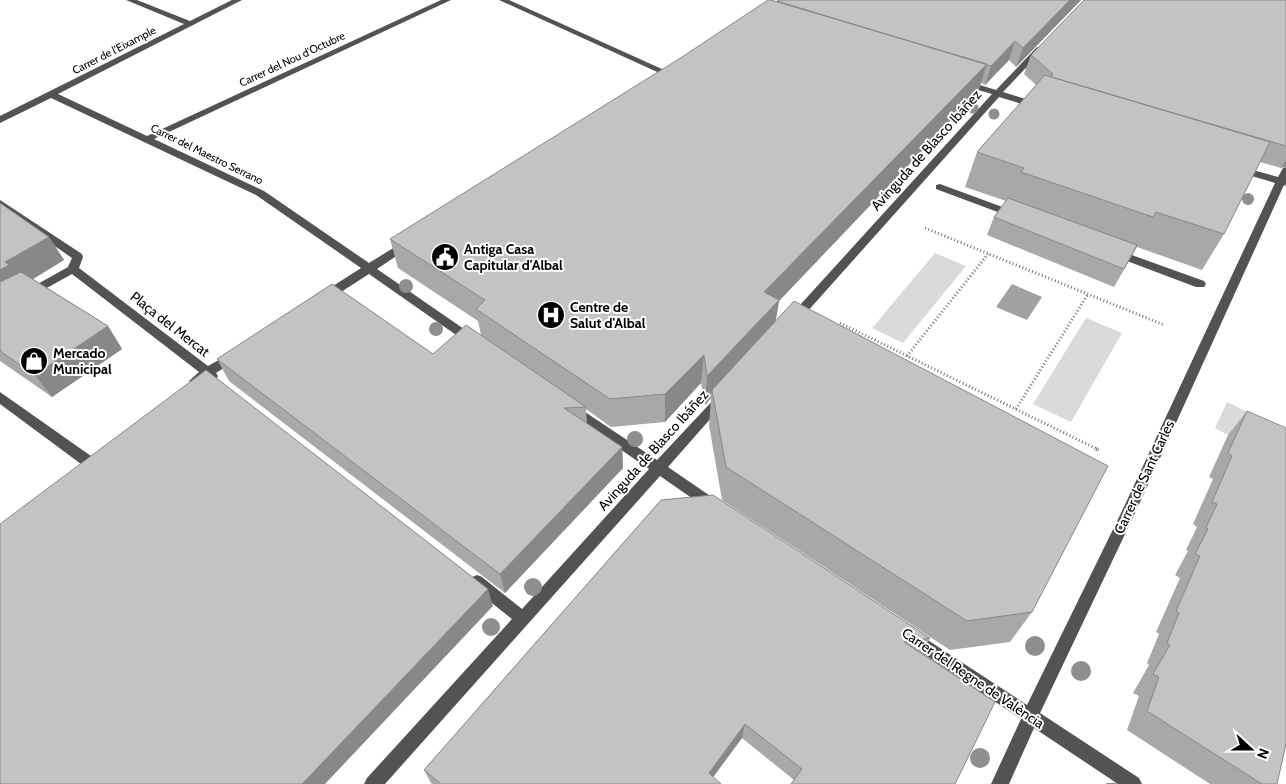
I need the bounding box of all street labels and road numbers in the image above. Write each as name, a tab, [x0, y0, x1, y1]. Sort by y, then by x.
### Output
street label: Carrer de l'Eixample	[70, 23, 159, 77]
street label: Carrer del Nou d'Octubre	[237, 28, 347, 90]
street label: Avinguda de Blasco Ibáñez	[867, 85, 985, 214]
street label: Carrer del Maestro Serrano	[148, 121, 266, 187]
street label: Plaça del Mercat	[127, 287, 214, 361]
street label: Avinguda de Blasco Ibáñez	[594, 385, 712, 514]
street label: Carrer de Sant Carles	[1110, 417, 1178, 537]
street label: Carrer del Regne de València	[898, 624, 1048, 732]

